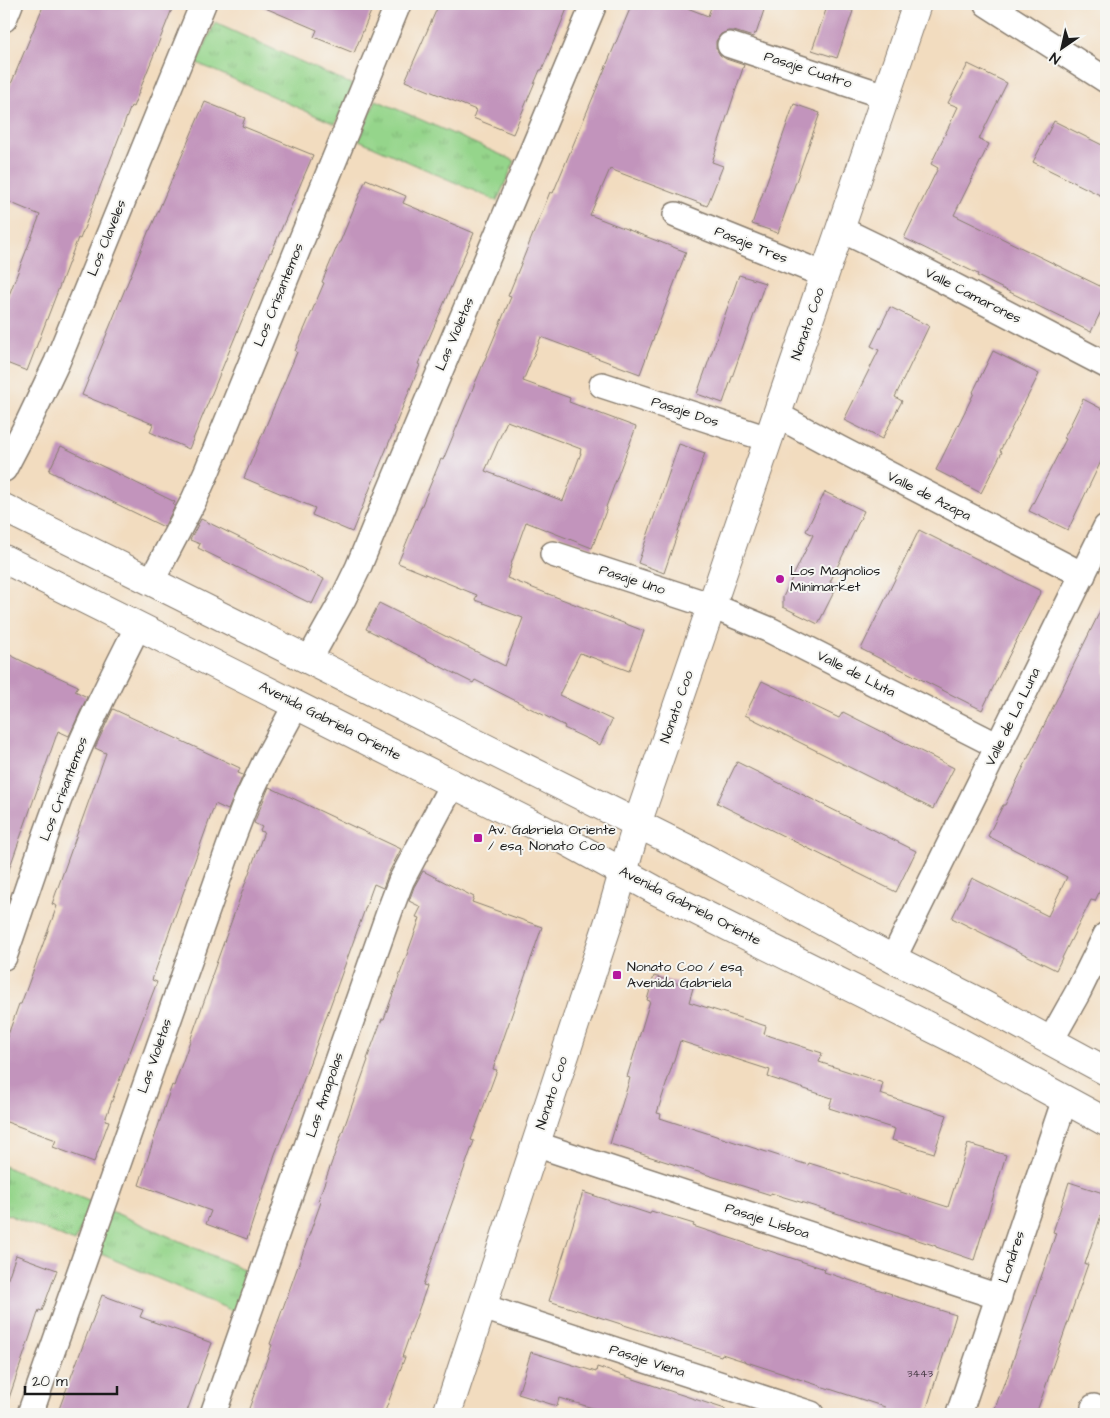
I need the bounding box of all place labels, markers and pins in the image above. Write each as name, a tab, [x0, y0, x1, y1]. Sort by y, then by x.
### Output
place label: Los Magnolios Minimarket	[790, 561, 880, 597]
marker: Los Magnolios Minimarket	[774, 573, 786, 585]
place label: Av. Gabriela Oriente / esq. Nonato Coo	[488, 820, 616, 856]
marker: Av. Gabriela Oriente / esq. Nonato Coo	[472, 832, 484, 844]
place label: Nonato Coo / esq. Avenida Gabriela	[627, 957, 744, 993]
marker: Nonato Coo / esq. Avenida Gabriela	[611, 969, 623, 981]

